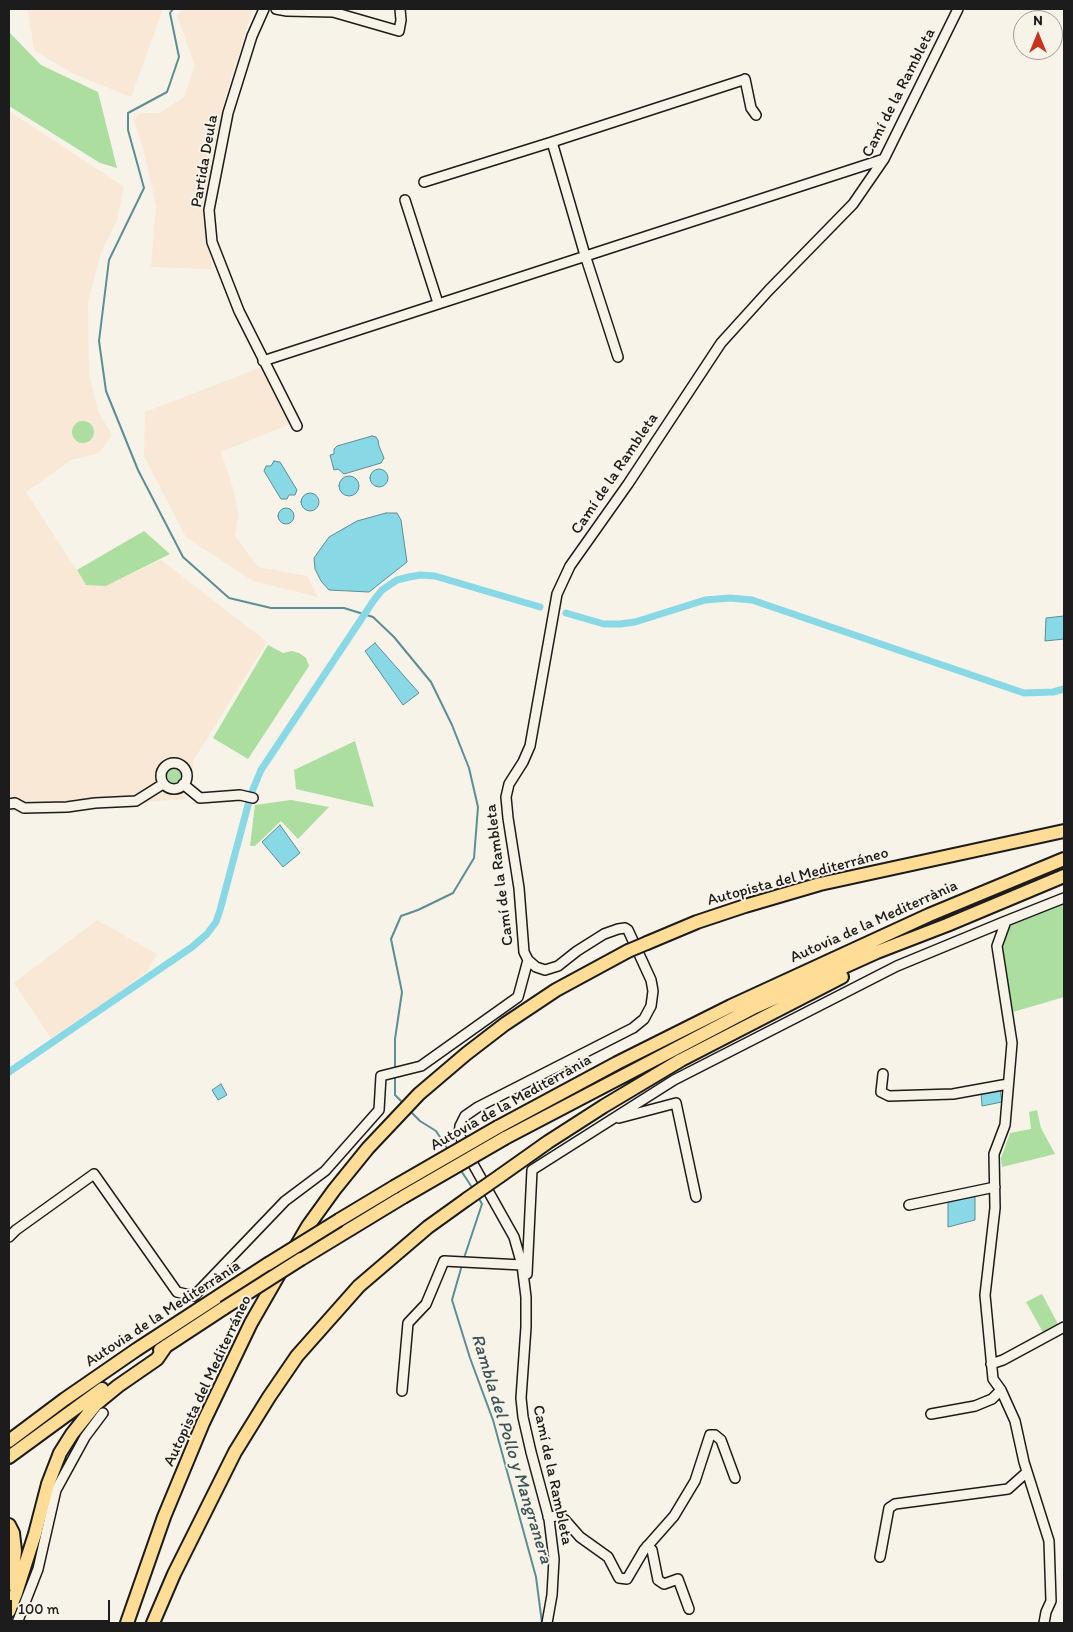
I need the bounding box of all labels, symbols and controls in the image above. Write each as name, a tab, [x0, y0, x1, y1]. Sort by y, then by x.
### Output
north arrow	[1013, 10, 1063, 60]
text: N	[1033, 12, 1043, 29]
street label: Camí de la Rambleta	[858, 25, 940, 161]
street label: Partida Deula	[187, 113, 223, 209]
street label: Camí de la Rambleta	[567, 410, 663, 538]
street label: Camí de la Rambleta	[482, 803, 518, 947]
street label: Autopista del Mediterráneo	[705, 844, 891, 910]
street label: Autovia de la Mediterrània	[787, 876, 961, 968]
street label: Autovia de la Mediterrània	[427, 1051, 595, 1155]
street label: Autovia de la Mediterrània	[82, 1257, 244, 1371]
street label: Autopista del Mediterráneo	[160, 1292, 256, 1470]
water label: Rambla del Pollo y Mangranera	[466, 1332, 556, 1566]
street label: Camí de la Rambleta	[528, 1403, 576, 1547]
scale bar	[12, 1590, 112, 1622]
text: 100 m	[18, 1600, 59, 1618]

